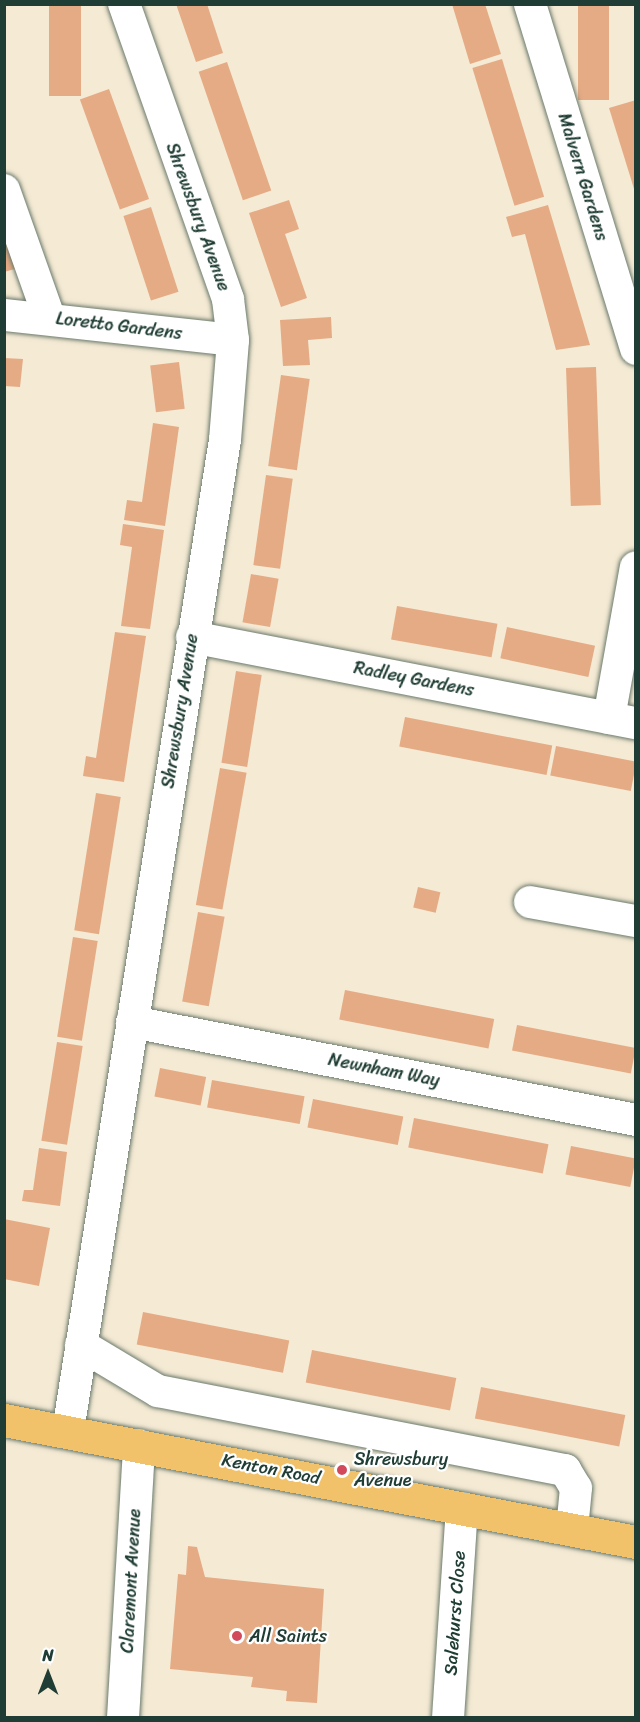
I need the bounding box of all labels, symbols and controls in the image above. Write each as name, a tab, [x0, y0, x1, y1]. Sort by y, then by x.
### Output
street label: Malvern Gardens	[553, 110, 613, 244]
street label: Shrewsbury Avenue	[161, 140, 235, 294]
street label: Loretto Gardens	[55, 308, 183, 344]
street label: Shrewsbury Avenue	[157, 632, 203, 790]
street label: Radley Gardens	[352, 657, 476, 701]
street label: Newnham Way	[326, 1049, 442, 1091]
street label: Kenton Road	[220, 1449, 322, 1489]
place label: Shrewsbury Avenue	[354, 1449, 448, 1492]
marker: Shrewsbury Avenue	[335, 1463, 349, 1477]
street label: Claremont Avenue	[116, 1508, 146, 1654]
street label: Salehurst Close	[440, 1550, 470, 1676]
place label: All Saints	[249, 1625, 326, 1647]
marker: All Saints	[230, 1629, 244, 1643]
text: N	[42, 1641, 54, 1670]
north arrow	[18, 1644, 78, 1704]

